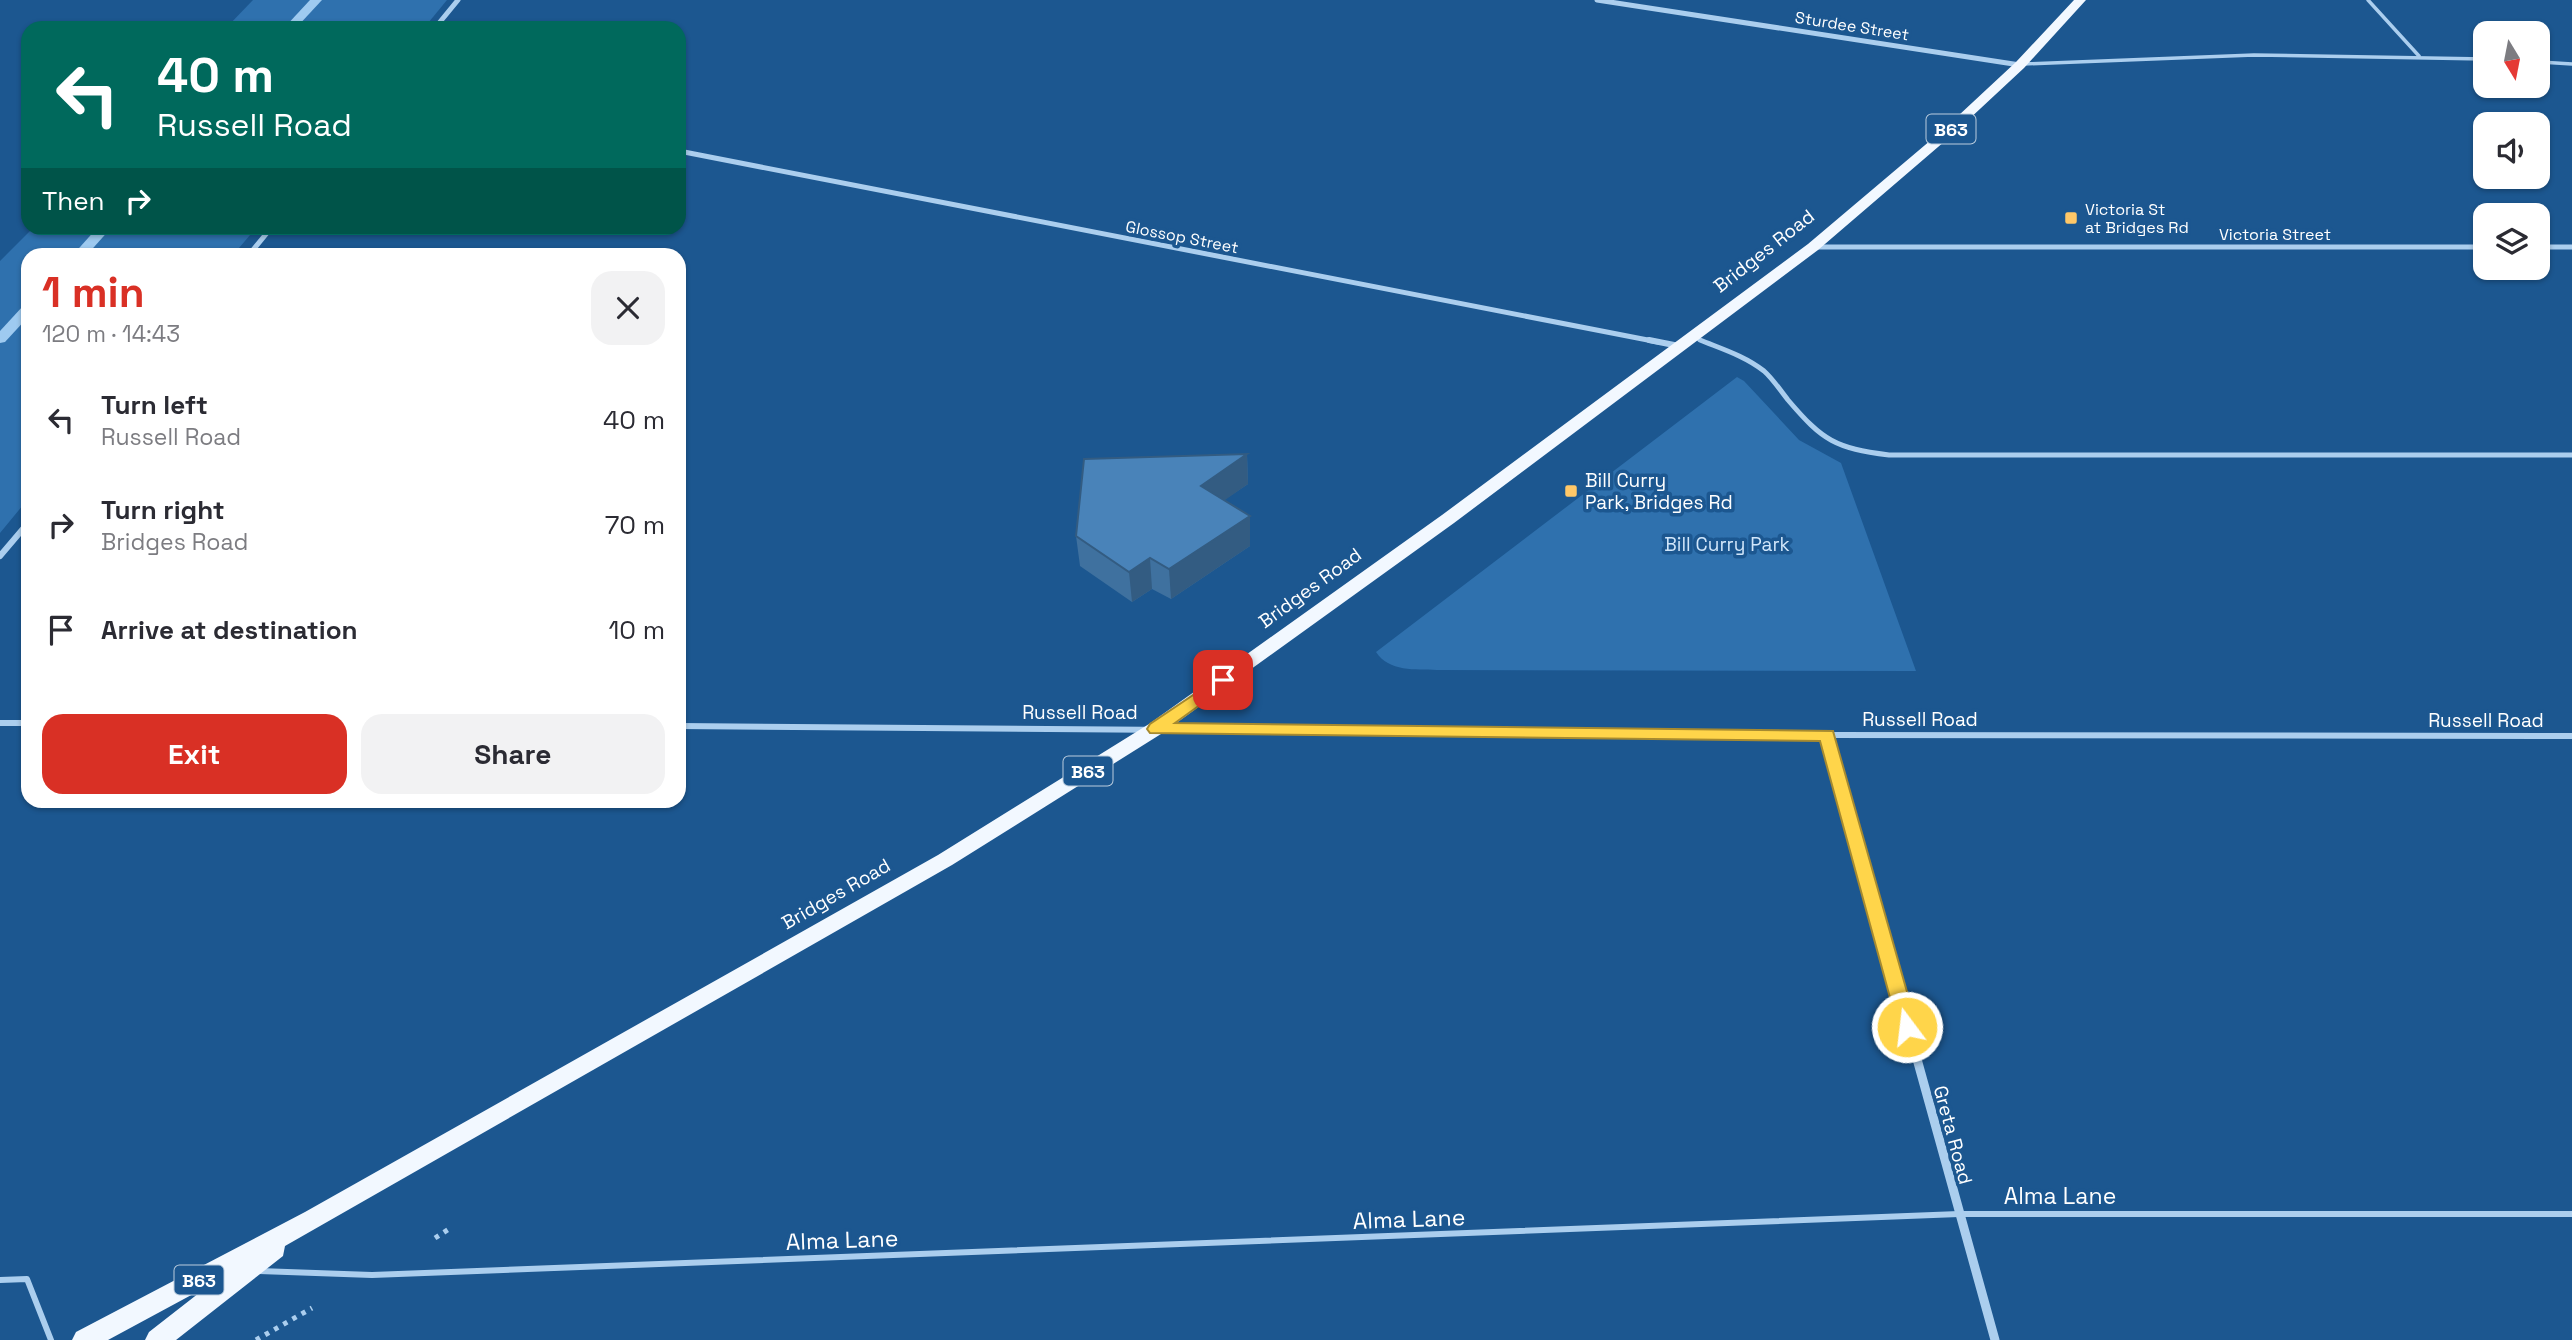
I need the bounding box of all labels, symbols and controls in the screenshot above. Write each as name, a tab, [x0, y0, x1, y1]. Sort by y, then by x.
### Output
street label: Sturdee Street	[1794, 7, 1910, 45]
north arrow	[2473, 21, 2550, 98]
map controls	[2473, 21, 2550, 280]
text: 40 m	[157, 44, 274, 106]
icon: left	[42, 49, 133, 140]
text: Russell Road	[157, 105, 352, 145]
button: sound	[2473, 112, 2550, 189]
road number: B63	[1926, 114, 1976, 144]
icon: right	[119, 182, 157, 220]
text: Then	[42, 184, 105, 218]
place label: Victoria St at Bridges Rd	[2085, 199, 2189, 238]
button: layers	[2473, 203, 2550, 280]
street label: Bridges Road	[1708, 204, 1820, 298]
marker: Victoria St at Bridges Rd	[2063, 210, 2079, 226]
street label: Glossop Street	[1124, 216, 1240, 258]
street label: Victoria Street	[2219, 224, 2331, 245]
text: 1 min	[42, 266, 145, 319]
button: close	[591, 271, 665, 345]
text: 120 m · 14:43	[42, 319, 180, 349]
text: Turn left	[101, 388, 208, 422]
icon: left	[42, 401, 80, 439]
text: 40 m	[603, 403, 665, 437]
text: Russell Road	[101, 422, 241, 452]
place label: Bill Curry Park, Bridges Rd	[1585, 468, 1733, 515]
marker: Bill Curry Park, Bridges Rd	[1563, 483, 1579, 499]
text: Turn right	[101, 493, 225, 527]
icon: right	[42, 506, 80, 544]
text: 70 m	[605, 508, 665, 542]
text: Bridges Road	[101, 527, 248, 557]
park label: Bill Curry Park	[1664, 532, 1790, 557]
street label: Bridges Road	[1253, 542, 1367, 634]
icon: arrive	[42, 611, 80, 649]
text: Arrive at destination	[101, 613, 358, 647]
text: 10 m	[608, 613, 665, 647]
pin	[1193, 650, 1253, 710]
icon: arrive	[1204, 661, 1242, 699]
street label: Russell Road	[1022, 700, 1138, 725]
street label: Russell Road	[1862, 707, 1978, 732]
street label: Russell Road	[2428, 708, 2544, 733]
button: Exit	[42, 714, 347, 794]
button: Share	[361, 714, 665, 794]
road number: B63	[1064, 756, 1112, 786]
street label: Bridges Road	[777, 853, 895, 935]
position arrow	[1870, 990, 1944, 1064]
street label: Greta Road	[1928, 1083, 1978, 1187]
street label: Alma Lane	[2004, 1181, 2116, 1211]
street label: Alma Lane	[1352, 1202, 1466, 1236]
street label: Alma Lane	[785, 1223, 899, 1257]
road number: B63	[174, 1266, 224, 1294]

